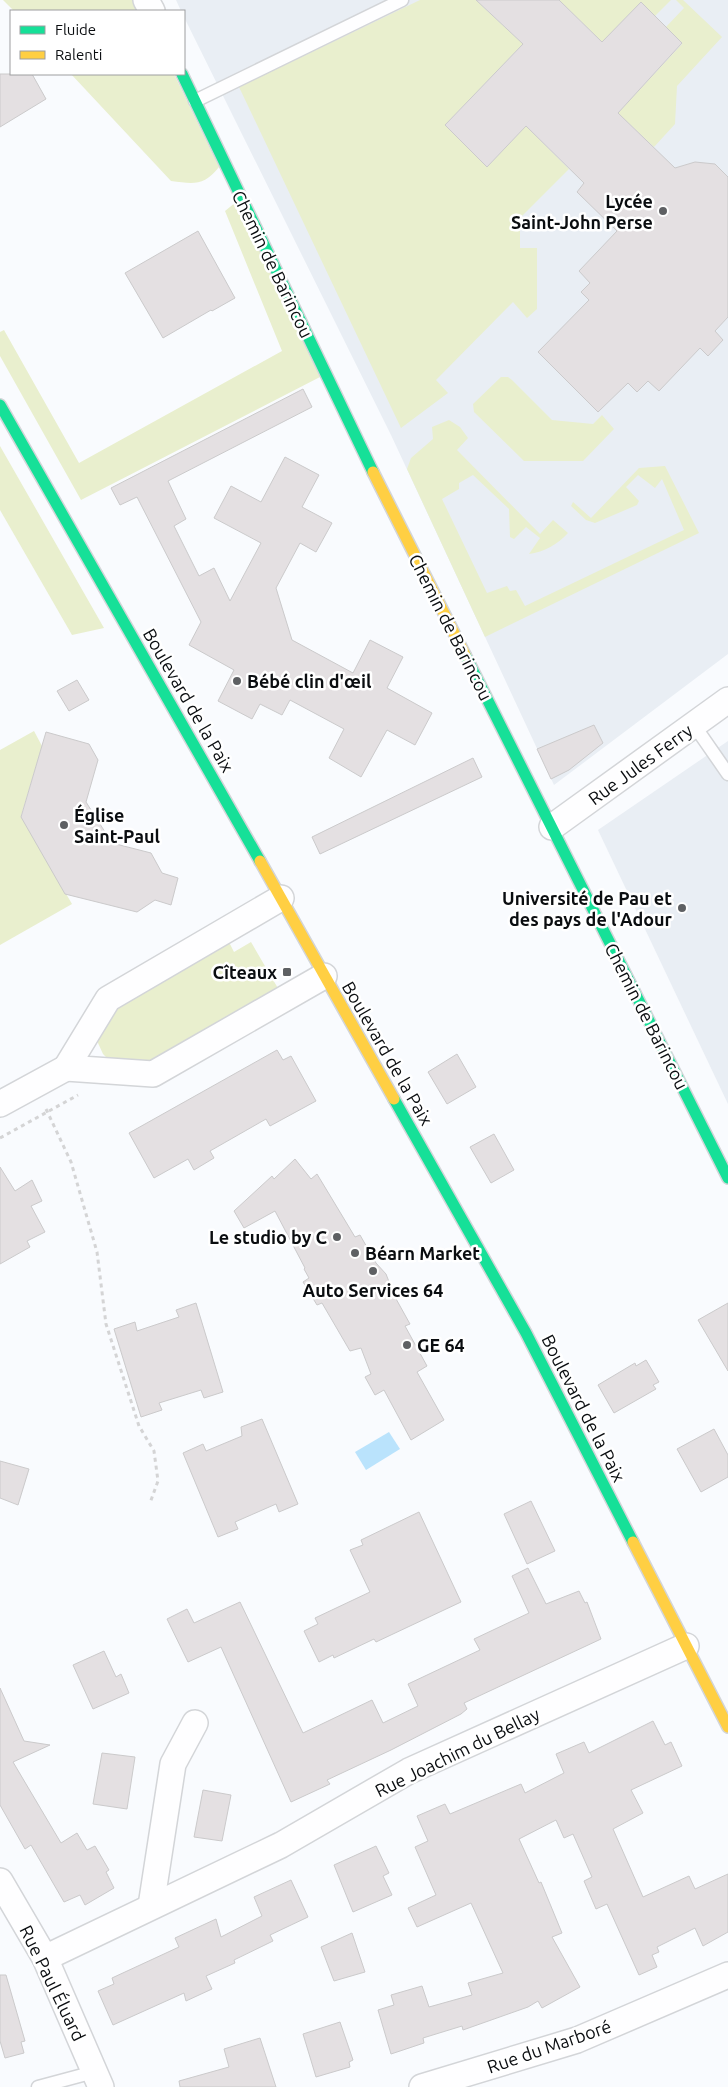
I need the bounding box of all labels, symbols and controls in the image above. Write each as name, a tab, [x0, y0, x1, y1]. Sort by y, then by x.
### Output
legend	[10, 10, 185, 75]
text: Fluide	[55, 21, 96, 38]
text: Ralenti	[55, 46, 102, 63]
street label: Chemin de Barincou	[229, 187, 317, 341]
place label: Lycée Saint-John Perse	[511, 191, 653, 232]
marker: Lycée Saint-John Perse	[657, 205, 669, 217]
street label: Chemin de Barincou	[405, 551, 497, 703]
street label: Boulevard de la Paix	[140, 625, 238, 775]
place label: Bébé clin d'œil	[247, 671, 372, 691]
marker: Bébé clin d'œil	[231, 675, 243, 687]
street label: Rue Jules Ferry	[584, 719, 696, 808]
place label: Église Saint-Paul	[74, 804, 160, 846]
marker: Église Saint-Paul	[58, 819, 70, 831]
place label: Université de Pau et des pays de l'Adour	[502, 888, 673, 929]
marker: Université de Pau et des pays de l'Adour	[676, 902, 688, 914]
street label: Chemin de Barincou	[601, 940, 693, 1092]
place label: Cîteaux	[213, 962, 277, 982]
marker: Cîteaux	[281, 966, 293, 978]
street label: Boulevard de la Paix	[339, 978, 437, 1128]
place label: Le studio by C	[209, 1227, 327, 1247]
marker: Le studio by C	[331, 1231, 343, 1243]
place label: Béarn Market	[365, 1243, 480, 1263]
marker: Béarn Market	[349, 1247, 361, 1259]
marker: Auto Services 64	[367, 1265, 379, 1277]
place label: Auto Services 64	[303, 1280, 443, 1300]
street label: Boulevard de la Paix	[538, 1331, 630, 1485]
place label: GE 64	[417, 1335, 465, 1355]
marker: GE 64	[401, 1339, 413, 1351]
street label: Rue Joachim du Bellay	[371, 1703, 543, 1801]
street label: Rue Paul Éluard	[16, 1921, 91, 2044]
street label: Rue du Marboré	[484, 2015, 614, 2077]

